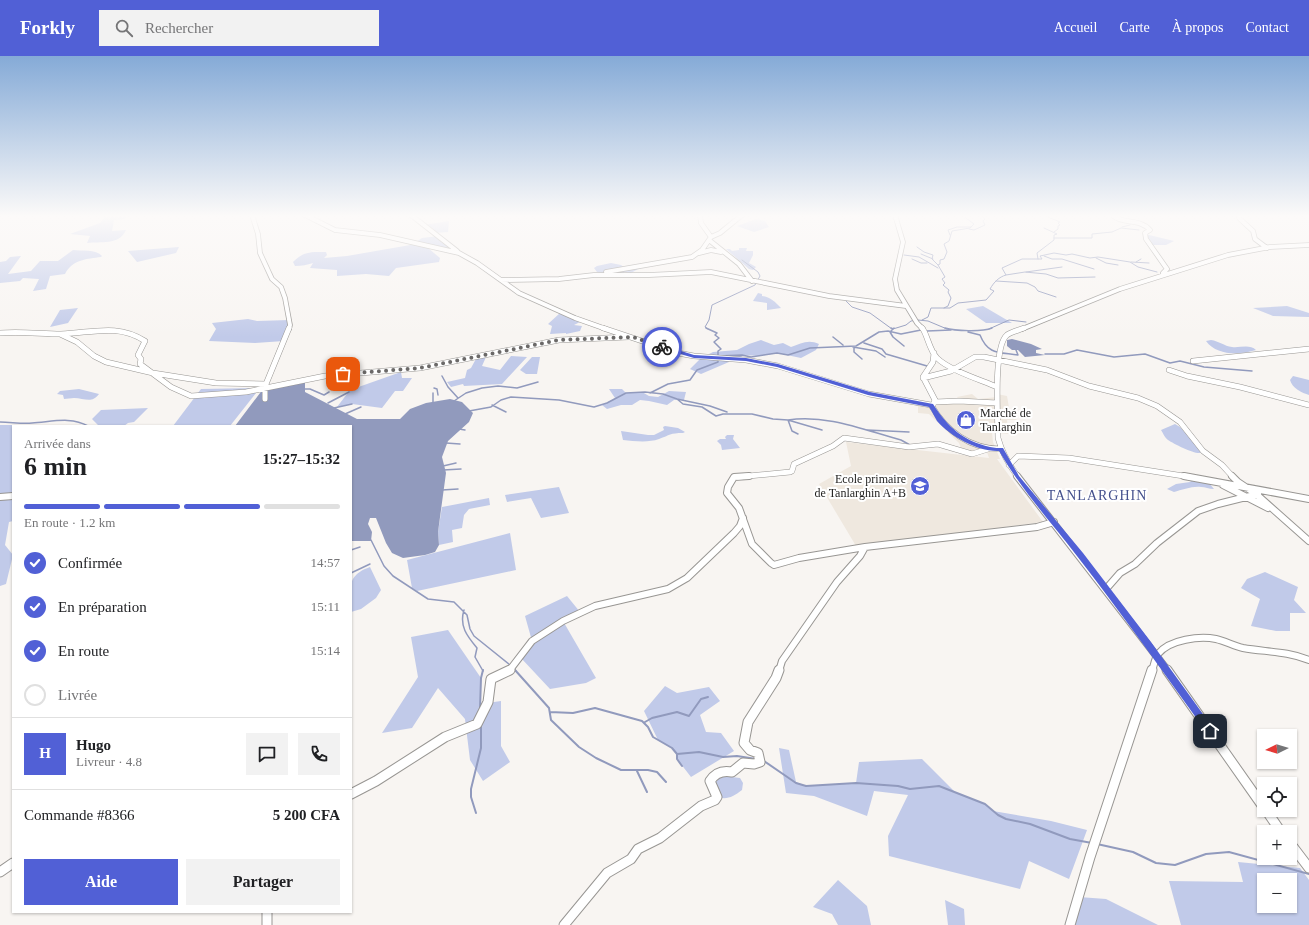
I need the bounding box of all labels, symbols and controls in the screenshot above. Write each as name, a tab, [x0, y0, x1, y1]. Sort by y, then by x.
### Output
search box	[99, 10, 379, 46]
text: Forkly	[20, 17, 75, 38]
icon: search	[113, 17, 135, 39]
text: Rechercher	[145, 20, 213, 36]
text: Accueil	[1054, 20, 1097, 35]
text: Carte	[1119, 20, 1150, 35]
text: À propos	[1172, 20, 1223, 35]
text: Contact	[1245, 20, 1289, 35]
courier	[642, 327, 682, 367]
icon: bike	[651, 336, 673, 358]
pin	[326, 357, 360, 391]
icon: bag	[332, 363, 354, 385]
place label: Marché de Tanlarghin	[980, 406, 1032, 434]
shop icon: Marché de Tanlarghin	[955, 409, 977, 431]
text: Arrivée dans	[24, 436, 91, 451]
text: 15:27–15:32	[263, 451, 340, 467]
text: 6 min	[24, 452, 87, 481]
place label: Ecole primaire de Tanlarghin A+B	[815, 472, 906, 500]
school or university icon: Ecole primaire de Tanlarghin A+B	[909, 475, 931, 497]
district label: TANLARGHIN	[1047, 488, 1147, 503]
text: En route · 1.2 km	[24, 515, 115, 530]
icon: check	[24, 552, 46, 574]
text: Confirmée	[58, 555, 122, 571]
text: 14:57	[310, 555, 340, 570]
icon: check	[24, 596, 46, 618]
text: En préparation	[58, 599, 147, 615]
text: 15:11	[311, 599, 340, 614]
icon: check	[24, 640, 46, 662]
text: En route	[58, 643, 109, 659]
text: 15:14	[310, 643, 340, 658]
text: Livrée	[58, 687, 97, 703]
pin	[1193, 714, 1227, 748]
icon: home	[1199, 720, 1221, 742]
north arrow	[1257, 729, 1297, 769]
map controls	[1257, 729, 1297, 913]
button: chat	[246, 733, 288, 775]
button: phone	[298, 733, 340, 775]
text: Hugo	[76, 737, 111, 753]
text: H	[39, 745, 51, 761]
text: Livreur · 4.8	[76, 754, 142, 769]
button: locate	[1257, 777, 1297, 817]
text: Commande #8366	[24, 807, 134, 823]
text: 5 200 CFA	[273, 807, 340, 823]
button: +	[1257, 825, 1297, 865]
button: Aide	[24, 859, 178, 905]
button: Partager	[186, 859, 340, 905]
button: −	[1257, 873, 1297, 913]

